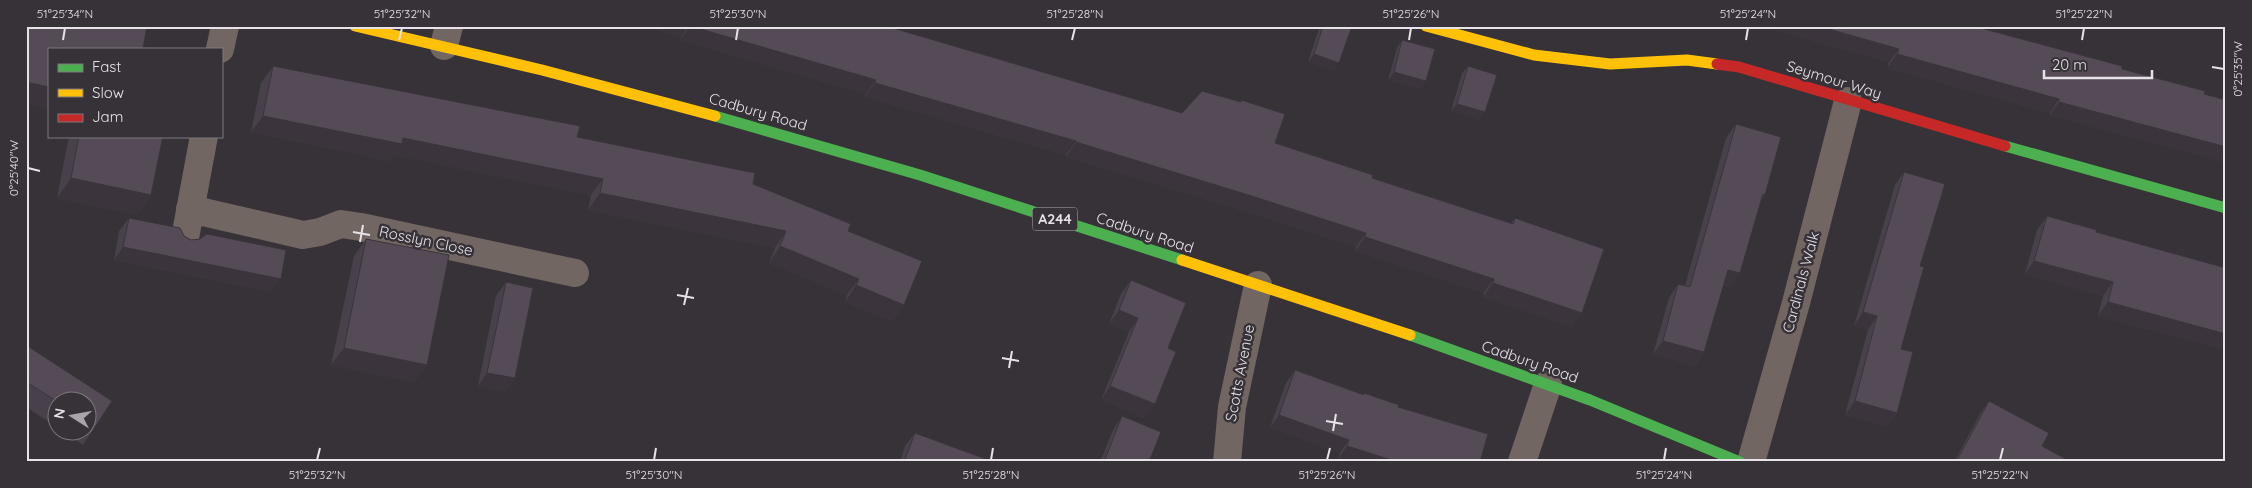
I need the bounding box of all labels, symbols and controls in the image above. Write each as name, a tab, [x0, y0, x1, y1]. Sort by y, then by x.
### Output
text: 51°25'34"N	[37, 6, 93, 21]
text: 51°25'32"N	[374, 6, 430, 21]
text: 51°25'30"N	[709, 6, 767, 21]
text: 51°25'28"N	[1047, 6, 1103, 21]
text: 51°25'26"N	[1383, 6, 1439, 21]
text: 51°25'24"N	[1720, 6, 1776, 21]
text: 51°25'22"N	[2055, 6, 2113, 21]
text: 0°25'35"W	[2230, 41, 2245, 97]
legend	[48, 48, 222, 138]
scale bar	[2044, 48, 2152, 80]
text: 20 m	[2052, 55, 2087, 74]
street label: Seymour Way	[1784, 56, 1884, 103]
text: Fast	[92, 57, 121, 76]
text: Slow	[92, 83, 124, 102]
street label: Cadbury Road	[707, 88, 809, 135]
text: Jam	[92, 107, 123, 126]
text: 0°25'40"W	[6, 139, 21, 196]
road number: A244	[1032, 208, 1078, 230]
street label: Cadbury Road	[1094, 208, 1196, 257]
street label: Rosslyn Close	[378, 221, 475, 260]
street label: Cardinals Walk	[1778, 229, 1823, 335]
street label: Scotts Avenue	[1221, 323, 1258, 423]
street label: Cadbury Road	[1479, 336, 1581, 387]
north arrow	[48, 390, 98, 440]
text: N	[49, 407, 69, 420]
text: 51°25'32"N	[289, 467, 345, 482]
text: 51°25'30"N	[625, 467, 683, 482]
text: 51°25'28"N	[963, 467, 1019, 482]
text: 51°25'26"N	[1299, 467, 1355, 482]
text: 51°25'24"N	[1636, 467, 1692, 482]
text: 51°25'22"N	[1971, 467, 2029, 482]

